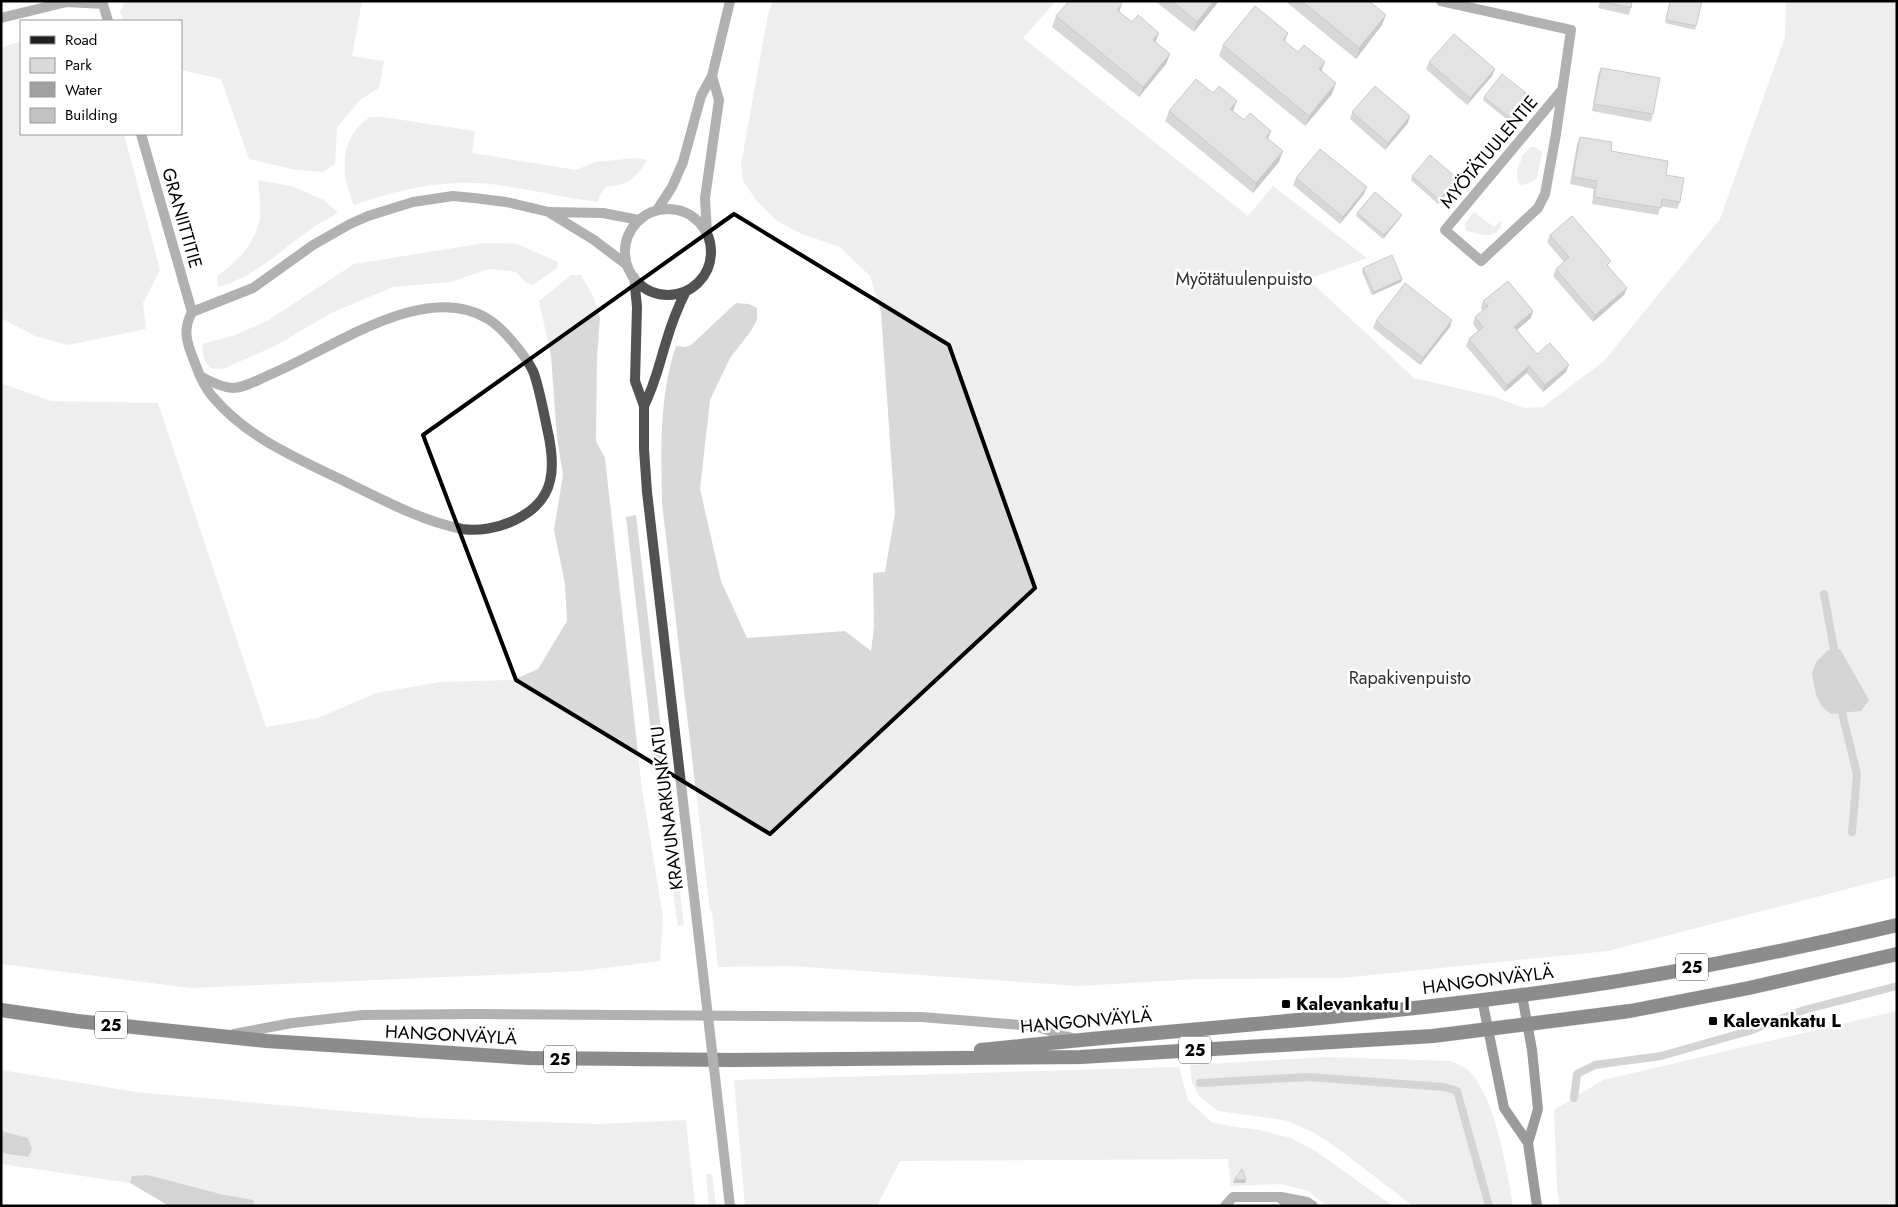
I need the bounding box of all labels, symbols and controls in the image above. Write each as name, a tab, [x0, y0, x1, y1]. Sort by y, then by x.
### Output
legend	[20, 20, 182, 135]
text: Road	[65, 29, 97, 51]
text: Park	[65, 54, 92, 76]
text: Water	[65, 79, 103, 101]
street label: MYÖTÄTUULENTIE	[1434, 90, 1544, 214]
text: Building	[65, 104, 117, 126]
street label: GRANIITTITIE	[155, 165, 209, 271]
park label: Myötätuulenpuisto	[1176, 266, 1313, 292]
park label: Rapakivenpuisto	[1349, 665, 1471, 691]
street label: KRAVUNARKUNKATU	[644, 724, 690, 892]
road number: 25	[1676, 954, 1708, 980]
street label: HANGONVÄYLÄ	[1421, 959, 1555, 1001]
place label: Kalevankatu I	[1296, 991, 1410, 1017]
marker: Kalevankatu I	[1280, 998, 1292, 1010]
street label: HANGONVÄYLÄ	[1019, 1002, 1153, 1040]
place label: Kalevankatu L	[1723, 1008, 1841, 1034]
road number: 25	[95, 1012, 127, 1038]
marker: Kalevankatu L	[1707, 1015, 1719, 1027]
street label: HANGONVÄYLÄ	[384, 1019, 518, 1051]
road number: 25	[1179, 1036, 1211, 1064]
road number: 25	[544, 1046, 576, 1072]

